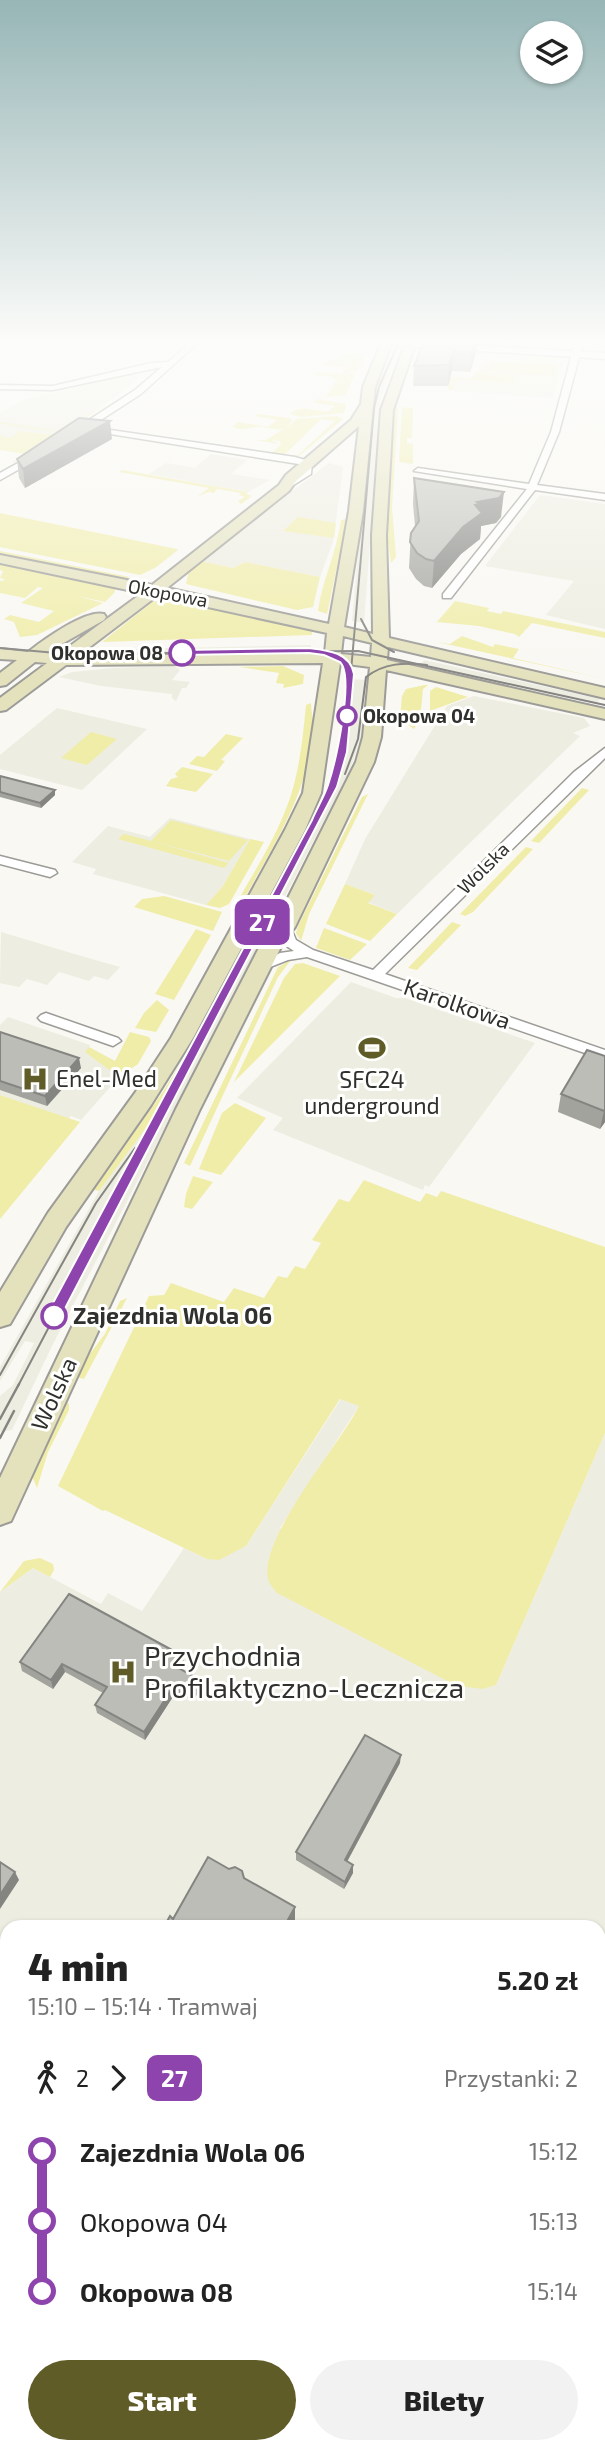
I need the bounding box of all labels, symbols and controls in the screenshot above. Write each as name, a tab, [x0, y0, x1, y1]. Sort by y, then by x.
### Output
map controls	[520, 21, 583, 84]
button: layers	[520, 21, 583, 84]
street label: Okopowa	[126, 574, 210, 611]
marker: Okopowa 08	[169, 640, 195, 666]
place label: Okopowa 08	[51, 641, 163, 664]
place label: Okopowa 04	[363, 704, 475, 727]
marker: Okopowa 04	[337, 706, 357, 726]
street label: Wolska	[452, 837, 513, 898]
line badge: 27	[230, 899, 294, 945]
text: 27	[249, 907, 275, 936]
street label: Karolkowa	[400, 972, 514, 1034]
sports icon: SFC24 underground	[357, 1033, 387, 1063]
hospital icon: Enel-Med	[20, 1064, 50, 1094]
place label: Enel-Med	[56, 1064, 157, 1092]
place label: SFC24 underground	[304, 1065, 440, 1119]
place label: Zajezdnia Wola 06	[73, 1301, 272, 1329]
marker: Zajezdnia Wola 06	[41, 1303, 67, 1329]
street label: Wolska	[24, 1353, 82, 1435]
place label: Przychodnia Profilaktyczno-Lecznicza	[144, 1638, 464, 1704]
hospital icon: Przychodnia Profilaktyczno-Lecznicza	[108, 1657, 138, 1687]
text: 4 min	[28, 1943, 129, 1989]
text: 5.20 zł	[497, 1964, 578, 1995]
text: 15:10 – 15:14 · Tramwaj	[28, 1992, 258, 2020]
icon: walk	[28, 2059, 66, 2097]
icon: forward	[99, 2059, 137, 2097]
text: 27	[161, 2063, 188, 2092]
text: 2	[76, 2064, 89, 2092]
text: Przystanki: 2	[444, 2064, 578, 2092]
text: Zajezdnia Wola 06	[80, 2136, 305, 2167]
text: 15:12	[529, 2137, 578, 2165]
text: Okopowa 04	[80, 2206, 228, 2237]
text: 15:13	[529, 2207, 578, 2235]
text: Okopowa 08	[80, 2276, 233, 2307]
text: 15:14	[528, 2277, 578, 2305]
button: Start	[28, 2360, 296, 2440]
button: Bilety	[310, 2360, 578, 2440]

